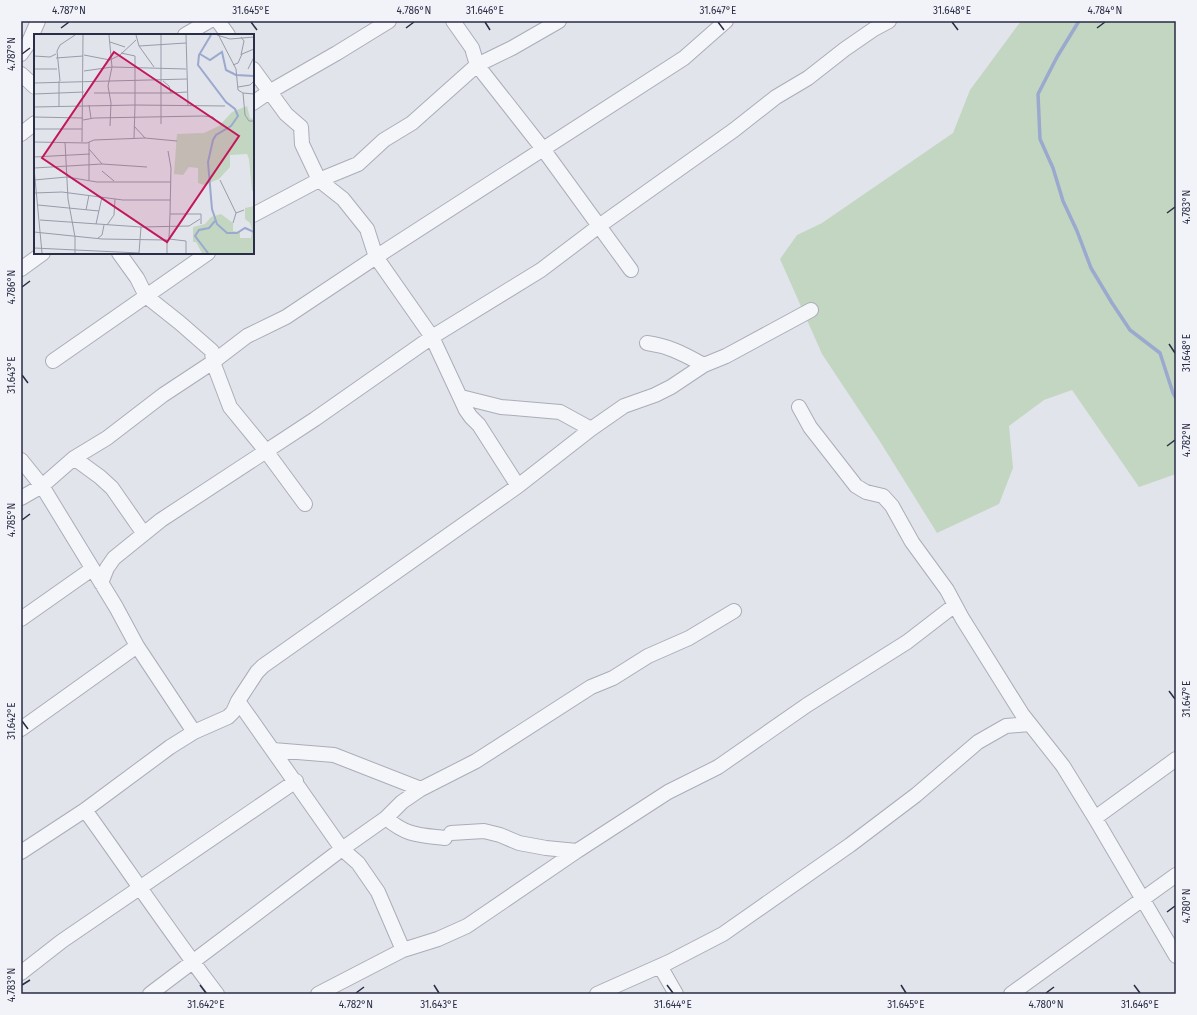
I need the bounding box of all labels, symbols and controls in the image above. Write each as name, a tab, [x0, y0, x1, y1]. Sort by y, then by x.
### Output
text: 4.787°N	[52, 5, 86, 17]
text: 31.645°E	[232, 5, 270, 17]
text: 4.786°N	[397, 5, 431, 17]
text: 31.646°E	[466, 5, 504, 17]
text: 31.647°E	[700, 5, 736, 17]
text: 31.648°E	[933, 5, 971, 17]
text: 4.784°N	[1088, 5, 1122, 17]
inset map	[34, 34, 254, 254]
text: 4.787°N	[6, 37, 18, 71]
text: 4.783°N	[1181, 190, 1193, 224]
text: 4.786°N	[6, 270, 18, 304]
text: 31.648°E	[1181, 334, 1193, 372]
text: 31.643°E	[6, 356, 18, 394]
text: 4.782°N	[1181, 423, 1193, 457]
text: 4.785°N	[6, 503, 18, 537]
text: 31.647°E	[1181, 681, 1193, 717]
text: 31.642°E	[6, 702, 18, 740]
text: 4.780°N	[1181, 888, 1193, 924]
text: 4.783°N	[6, 968, 18, 1002]
text: 31.642°E	[187, 999, 225, 1011]
text: 4.782°N	[339, 999, 373, 1011]
text: 31.643°E	[420, 999, 458, 1011]
text: 31.644°E	[654, 999, 692, 1011]
text: 31.645°E	[887, 999, 925, 1011]
text: 4.780°N	[1028, 999, 1064, 1011]
text: 31.646°E	[1121, 999, 1159, 1011]

